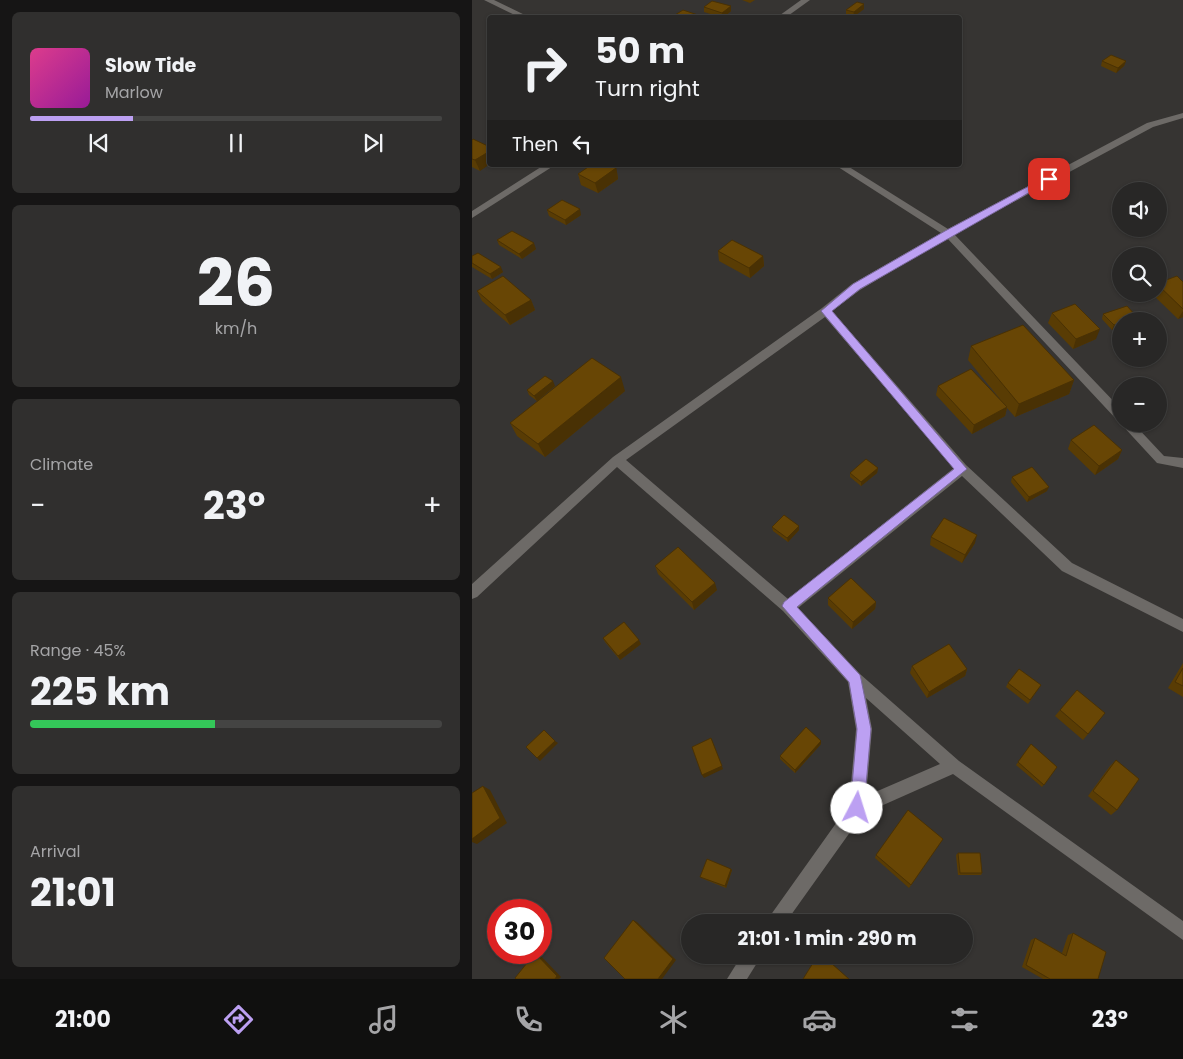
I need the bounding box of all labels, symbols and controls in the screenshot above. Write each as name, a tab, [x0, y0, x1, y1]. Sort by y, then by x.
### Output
text: 50 m	[595, 26, 685, 75]
icon: right	[512, 35, 577, 100]
text: Slow Tide	[105, 52, 196, 79]
text: Turn right	[595, 73, 700, 104]
text: Marlow	[105, 81, 163, 104]
icon: previous	[85, 129, 113, 157]
icon: pause	[222, 129, 250, 157]
icon: next	[359, 129, 387, 157]
icon: left	[568, 130, 596, 158]
text: Then	[512, 131, 558, 158]
pin	[1028, 158, 1070, 200]
icon: arrive	[1035, 165, 1063, 193]
map controls	[1112, 182, 1167, 432]
button: sound	[1112, 182, 1167, 237]
text: 26	[197, 238, 275, 329]
button: search	[1112, 247, 1167, 302]
button: +	[1112, 312, 1167, 367]
text: km/h	[215, 317, 257, 340]
button: −	[1112, 377, 1167, 432]
text: Climate	[30, 453, 93, 476]
text: 23°	[203, 479, 265, 532]
text: −	[30, 486, 45, 525]
text: +	[423, 486, 442, 525]
text: Range · 45%	[30, 639, 126, 662]
text: 225 km	[30, 665, 170, 718]
position arrow	[830, 781, 882, 833]
text: Arrival	[30, 840, 80, 863]
text: 21:01	[30, 866, 116, 919]
speed limit sign: 30	[487, 899, 552, 964]
text: 21:01 · 1 min · 290 m	[737, 925, 917, 952]
icon: directions	[221, 1002, 256, 1037]
icon: music	[366, 1002, 401, 1037]
icon: phone	[511, 1002, 546, 1037]
icon: climate	[656, 1002, 691, 1037]
icon: car	[802, 1002, 837, 1037]
icon: filters	[947, 1002, 982, 1037]
text: 21:00	[55, 1004, 111, 1035]
text: 23°	[1092, 1004, 1128, 1035]

